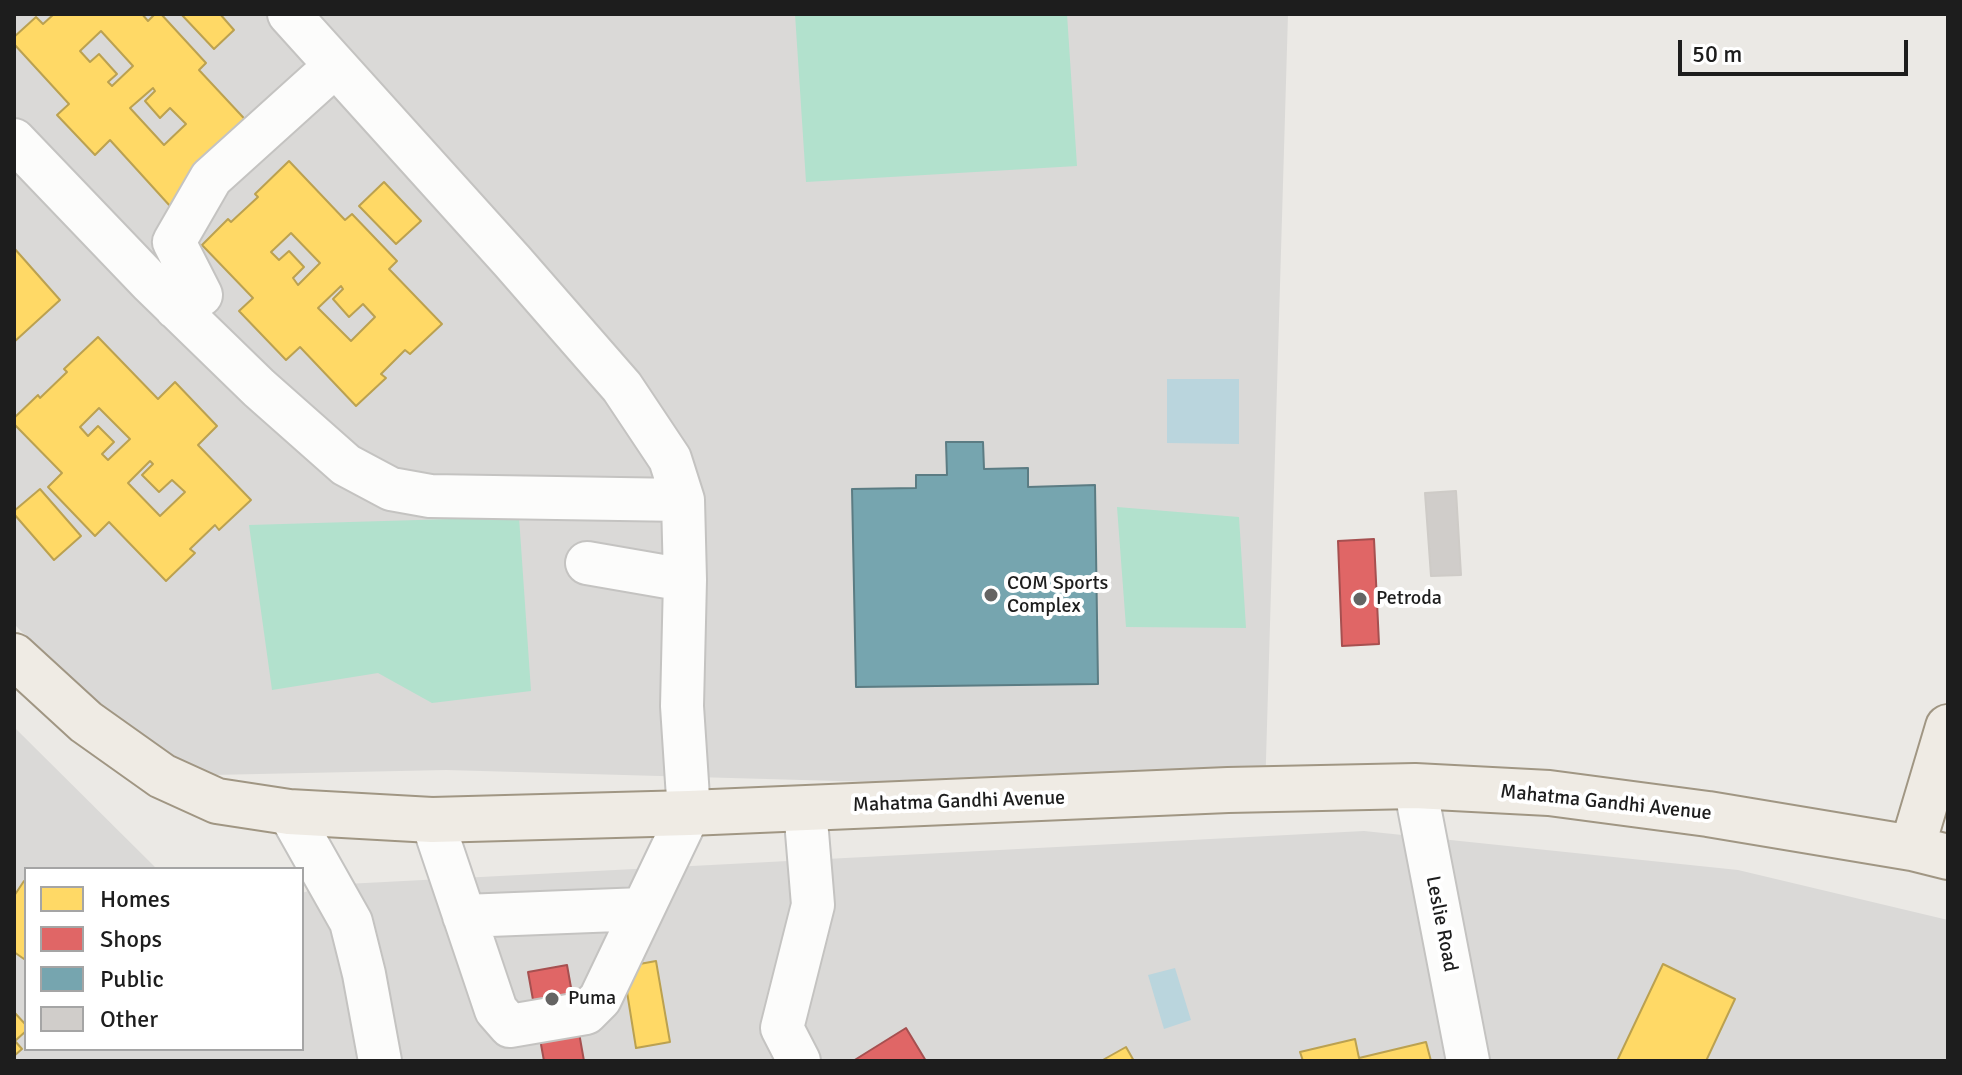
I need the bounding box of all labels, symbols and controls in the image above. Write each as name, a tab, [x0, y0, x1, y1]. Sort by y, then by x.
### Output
scale bar	[1682, 24, 1912, 74]
text: 50 m	[1692, 39, 1742, 69]
place label: COM Sports Complex	[1007, 572, 1108, 619]
marker: COM Sports Complex	[982, 586, 1000, 604]
place label: Petroda	[1376, 587, 1442, 611]
marker: Petroda	[1351, 590, 1369, 608]
street label: Mahatma Gandhi Avenue	[1499, 780, 1713, 826]
street label: Mahatma Gandhi Avenue	[852, 786, 1066, 818]
legend	[24, 867, 304, 1051]
street label: Leslie Road	[1420, 874, 1462, 974]
text: Homes	[100, 884, 170, 914]
text: Shops	[100, 924, 162, 954]
text: Public	[100, 964, 164, 994]
place label: Puma	[568, 987, 616, 1011]
marker: Puma	[543, 990, 561, 1008]
text: Other	[100, 1004, 158, 1034]

